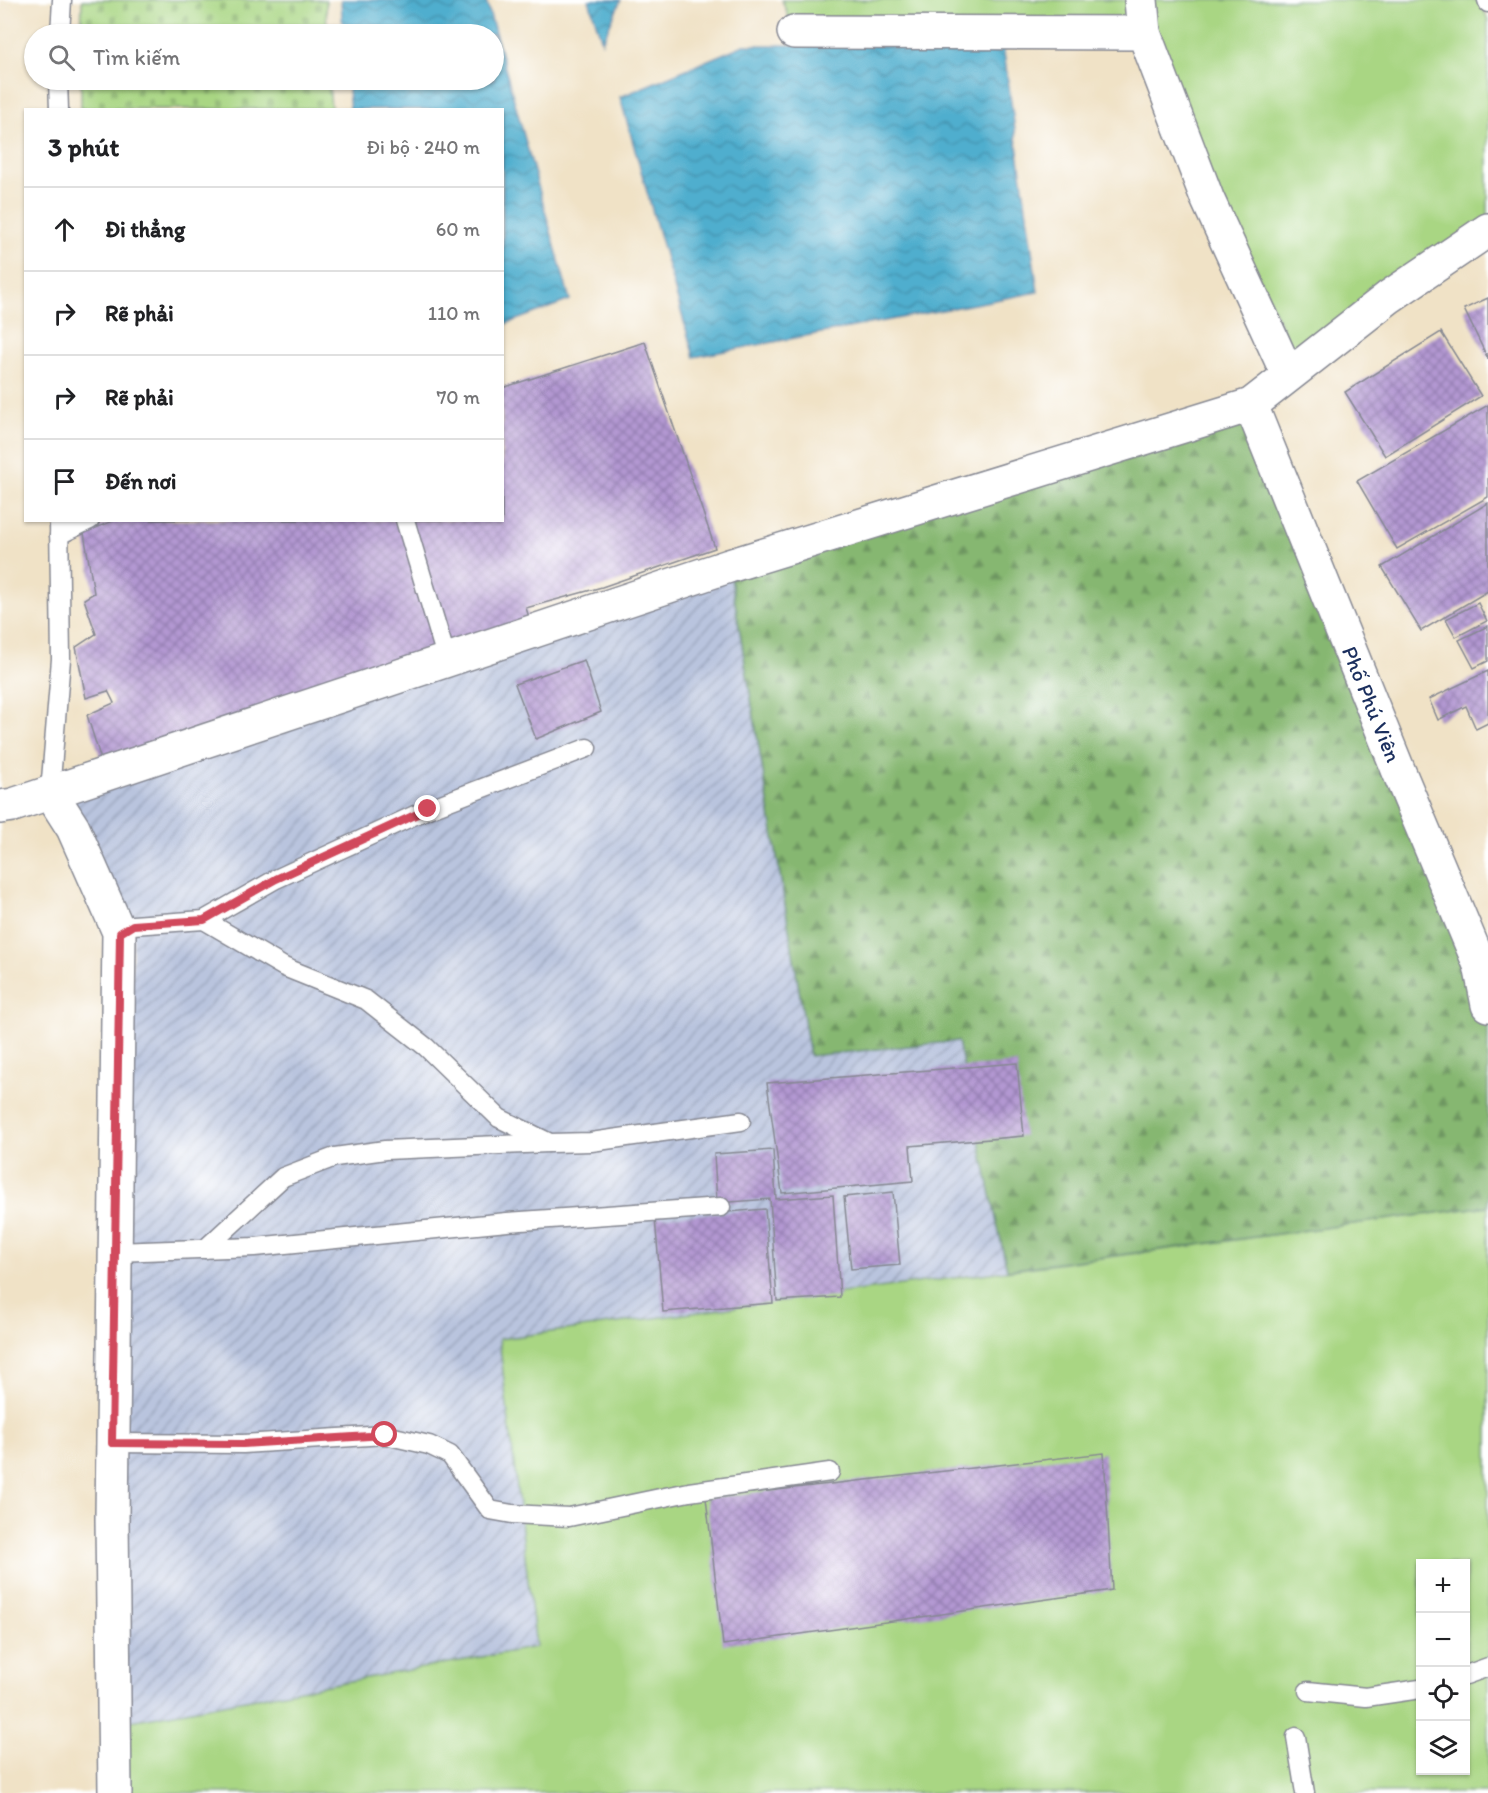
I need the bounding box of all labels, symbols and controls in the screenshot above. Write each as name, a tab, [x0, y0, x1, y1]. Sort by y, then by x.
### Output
search box	[24, 24, 504, 90]
icon: search	[45, 41, 78, 74]
text: Tìm kiếm	[93, 44, 180, 71]
text: 3 phút	[48, 131, 119, 163]
text: Đi bộ · 240 m	[366, 135, 480, 159]
icon: ahead	[48, 213, 81, 246]
text: Đi thẳng	[105, 216, 185, 243]
text: 60 m	[436, 217, 480, 241]
icon: right	[48, 297, 81, 330]
text: Rẽ phải	[105, 300, 174, 327]
text: 110 m	[428, 301, 480, 325]
icon: right	[48, 381, 81, 414]
text: Rẽ phải	[105, 384, 174, 411]
text: 70 m	[436, 385, 480, 409]
icon: arrive	[48, 465, 81, 498]
text: Đến nơi	[105, 468, 177, 495]
street label: Phố Phú Viên	[1336, 642, 1407, 766]
route end	[414, 795, 440, 821]
route start	[371, 1421, 397, 1447]
map controls	[1416, 1559, 1470, 1775]
button: +	[1416, 1559, 1470, 1613]
button: −	[1416, 1613, 1470, 1667]
button: locate	[1416, 1667, 1470, 1721]
button: layers	[1416, 1721, 1470, 1775]

